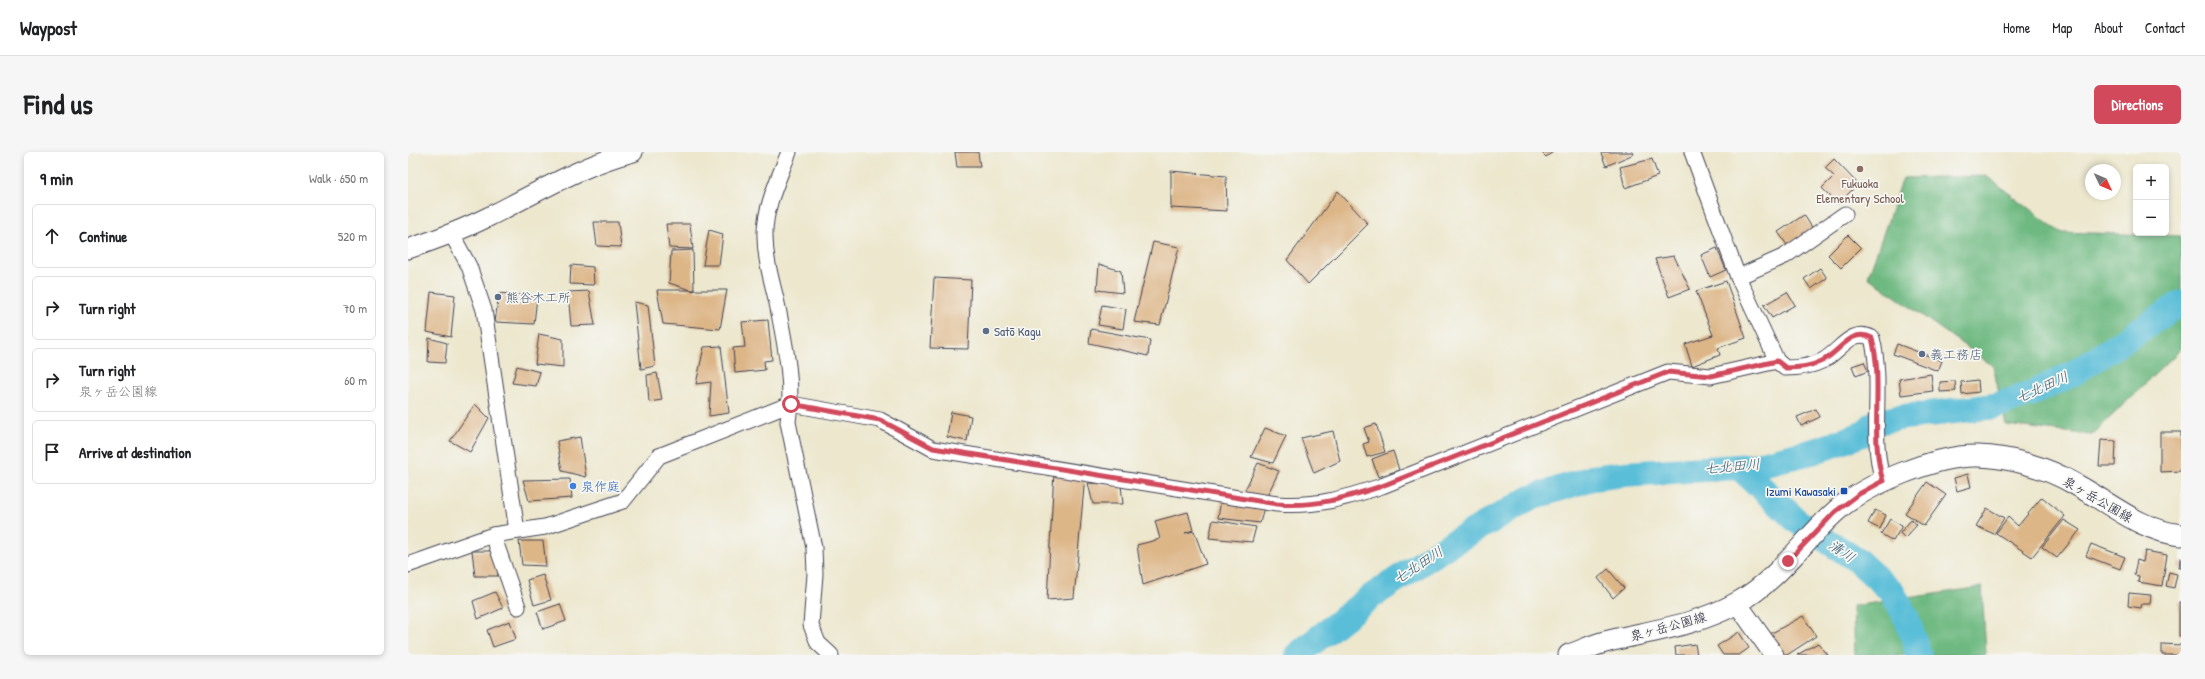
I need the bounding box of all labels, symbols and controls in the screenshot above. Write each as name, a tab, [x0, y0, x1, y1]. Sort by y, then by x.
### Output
text: Waypost	[20, 15, 77, 41]
text: Home	[2003, 18, 2030, 37]
text: Map	[2052, 18, 2072, 37]
text: About	[2094, 18, 2123, 37]
text: Contact	[2145, 18, 2185, 37]
text: Find us	[24, 85, 93, 123]
button: Directions	[2094, 85, 2181, 124]
marker: Fukuoka Elementary School	[1855, 164, 1865, 174]
north arrow	[2085, 164, 2121, 200]
map controls	[2133, 164, 2169, 236]
button: +	[2133, 164, 2169, 200]
text: 9 min	[40, 167, 73, 190]
text: Walk · 650 m	[309, 169, 368, 187]
place label: Fukuoka Elementary School	[1816, 174, 1904, 207]
button: −	[2133, 200, 2169, 236]
icon: ahead	[41, 225, 63, 247]
text: Continue	[79, 226, 127, 247]
text: 520 m	[338, 227, 367, 245]
place label: 熊谷木工所	[506, 288, 571, 306]
marker: 熊谷木工所	[493, 292, 503, 302]
icon: right	[41, 297, 63, 319]
text: Turn right	[79, 298, 135, 319]
text: 70 m	[343, 299, 367, 317]
place label: Satō Kagu	[994, 322, 1041, 340]
marker: Satō Kagu	[981, 326, 991, 336]
place label: 義工務店	[1930, 345, 1982, 363]
marker: 義工務店	[1917, 349, 1927, 359]
text: Turn right	[79, 360, 135, 381]
water label: 七北田川	[2012, 366, 2071, 407]
icon: right	[41, 369, 63, 391]
text: 60 m	[344, 371, 367, 389]
text: 泉ヶ岳公園線	[79, 382, 157, 400]
route start	[782, 395, 800, 413]
icon: arrive	[41, 441, 63, 463]
text: Arrive at destination	[79, 442, 191, 463]
water label: 七北田川	[1703, 454, 1761, 477]
street label: 泉ヶ岳公園線	[2060, 472, 2137, 527]
place label: 泉作庭	[581, 477, 620, 495]
marker: 泉作庭	[568, 481, 578, 491]
place label: Izumi Kawasaki	[1766, 482, 1836, 500]
marker: Izumi Kawasaki	[1839, 486, 1849, 496]
water label: 清川	[1825, 535, 1859, 566]
water label: 七北田川	[1389, 541, 1446, 588]
route end	[1779, 552, 1797, 570]
street label: 泉ヶ岳公園線	[1628, 607, 1709, 645]

